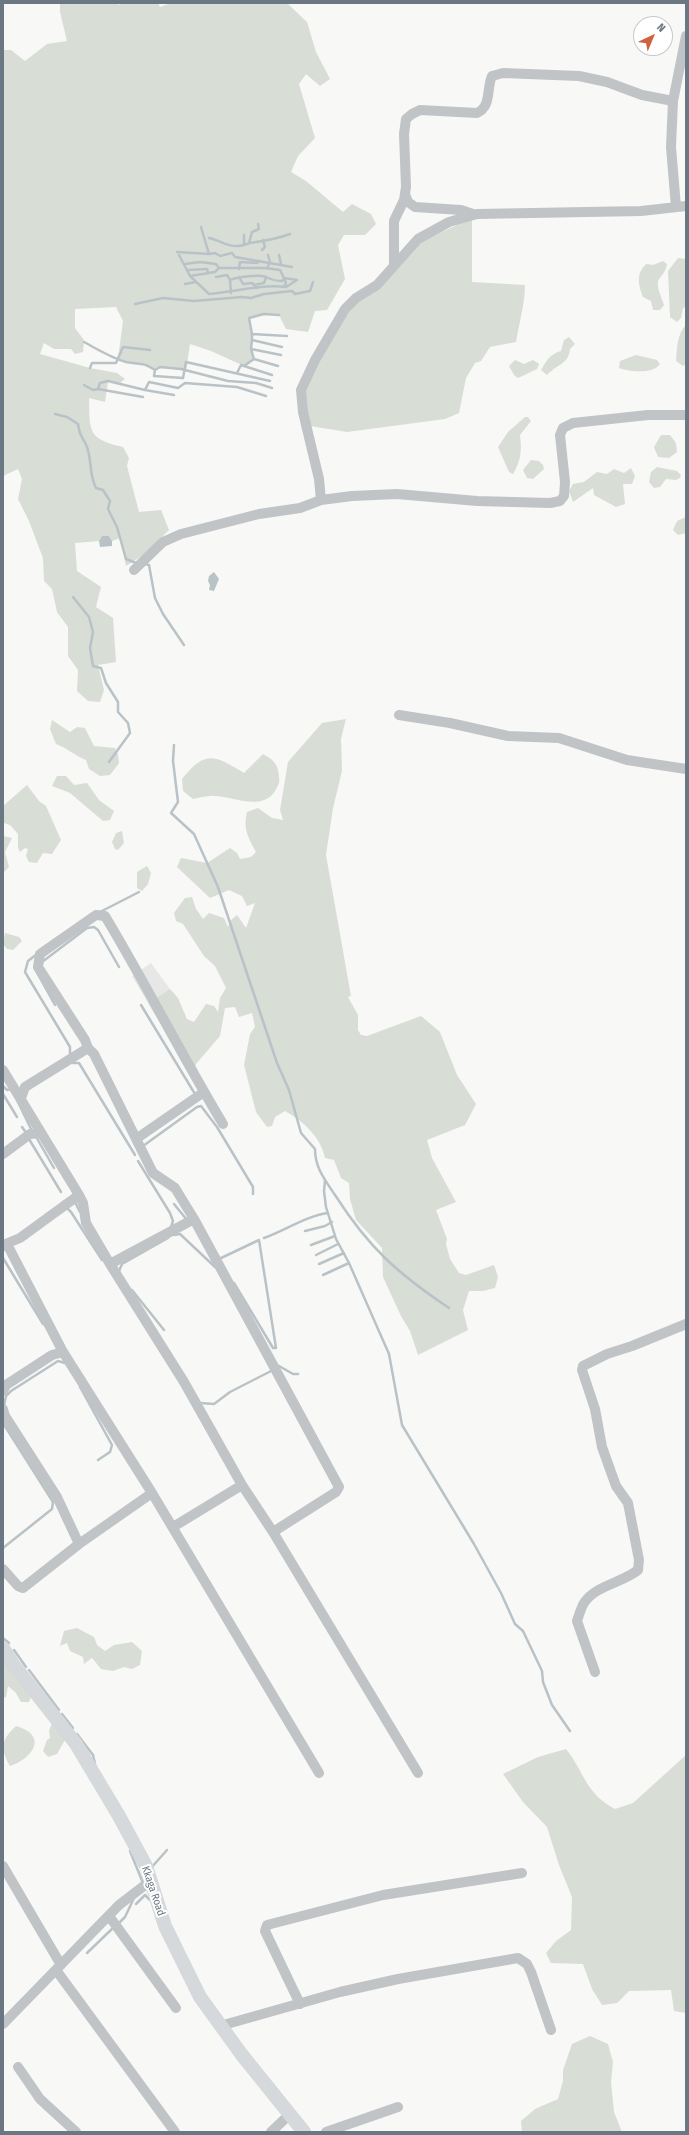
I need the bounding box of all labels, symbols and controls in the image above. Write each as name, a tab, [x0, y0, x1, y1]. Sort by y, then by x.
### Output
north arrow	[633, 16, 673, 56]
text: N	[654, 21, 668, 35]
street label: Kkaga Road	[138, 1864, 168, 1918]

